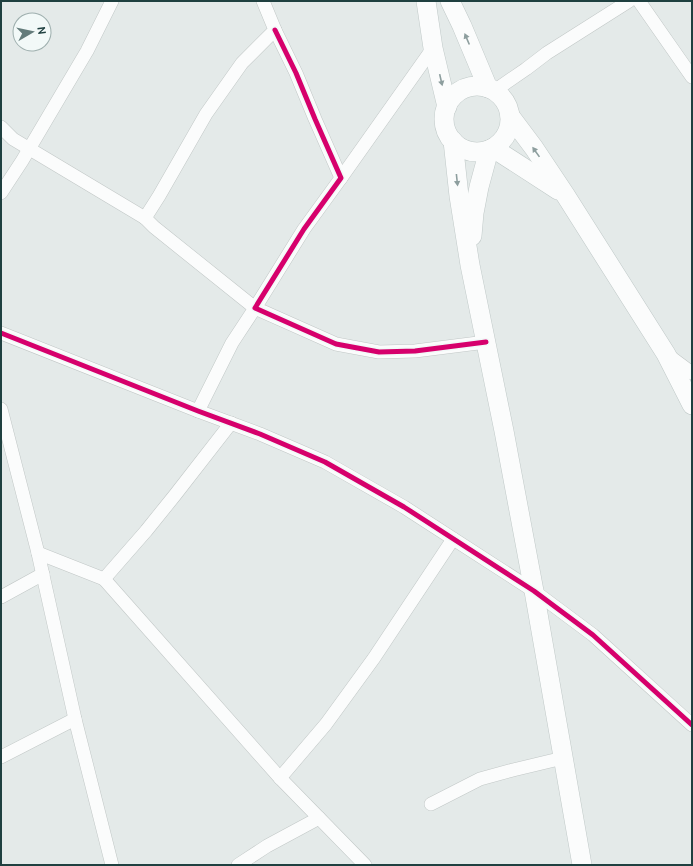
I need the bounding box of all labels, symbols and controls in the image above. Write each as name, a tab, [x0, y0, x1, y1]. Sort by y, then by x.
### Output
north arrow	[12, 12, 52, 52]
text: N	[34, 25, 49, 35]
one-way arrow	[464, 33, 471, 45]
one-way arrow	[438, 75, 444, 87]
one-way arrow	[532, 146, 540, 157]
one-way arrow	[454, 174, 460, 186]

